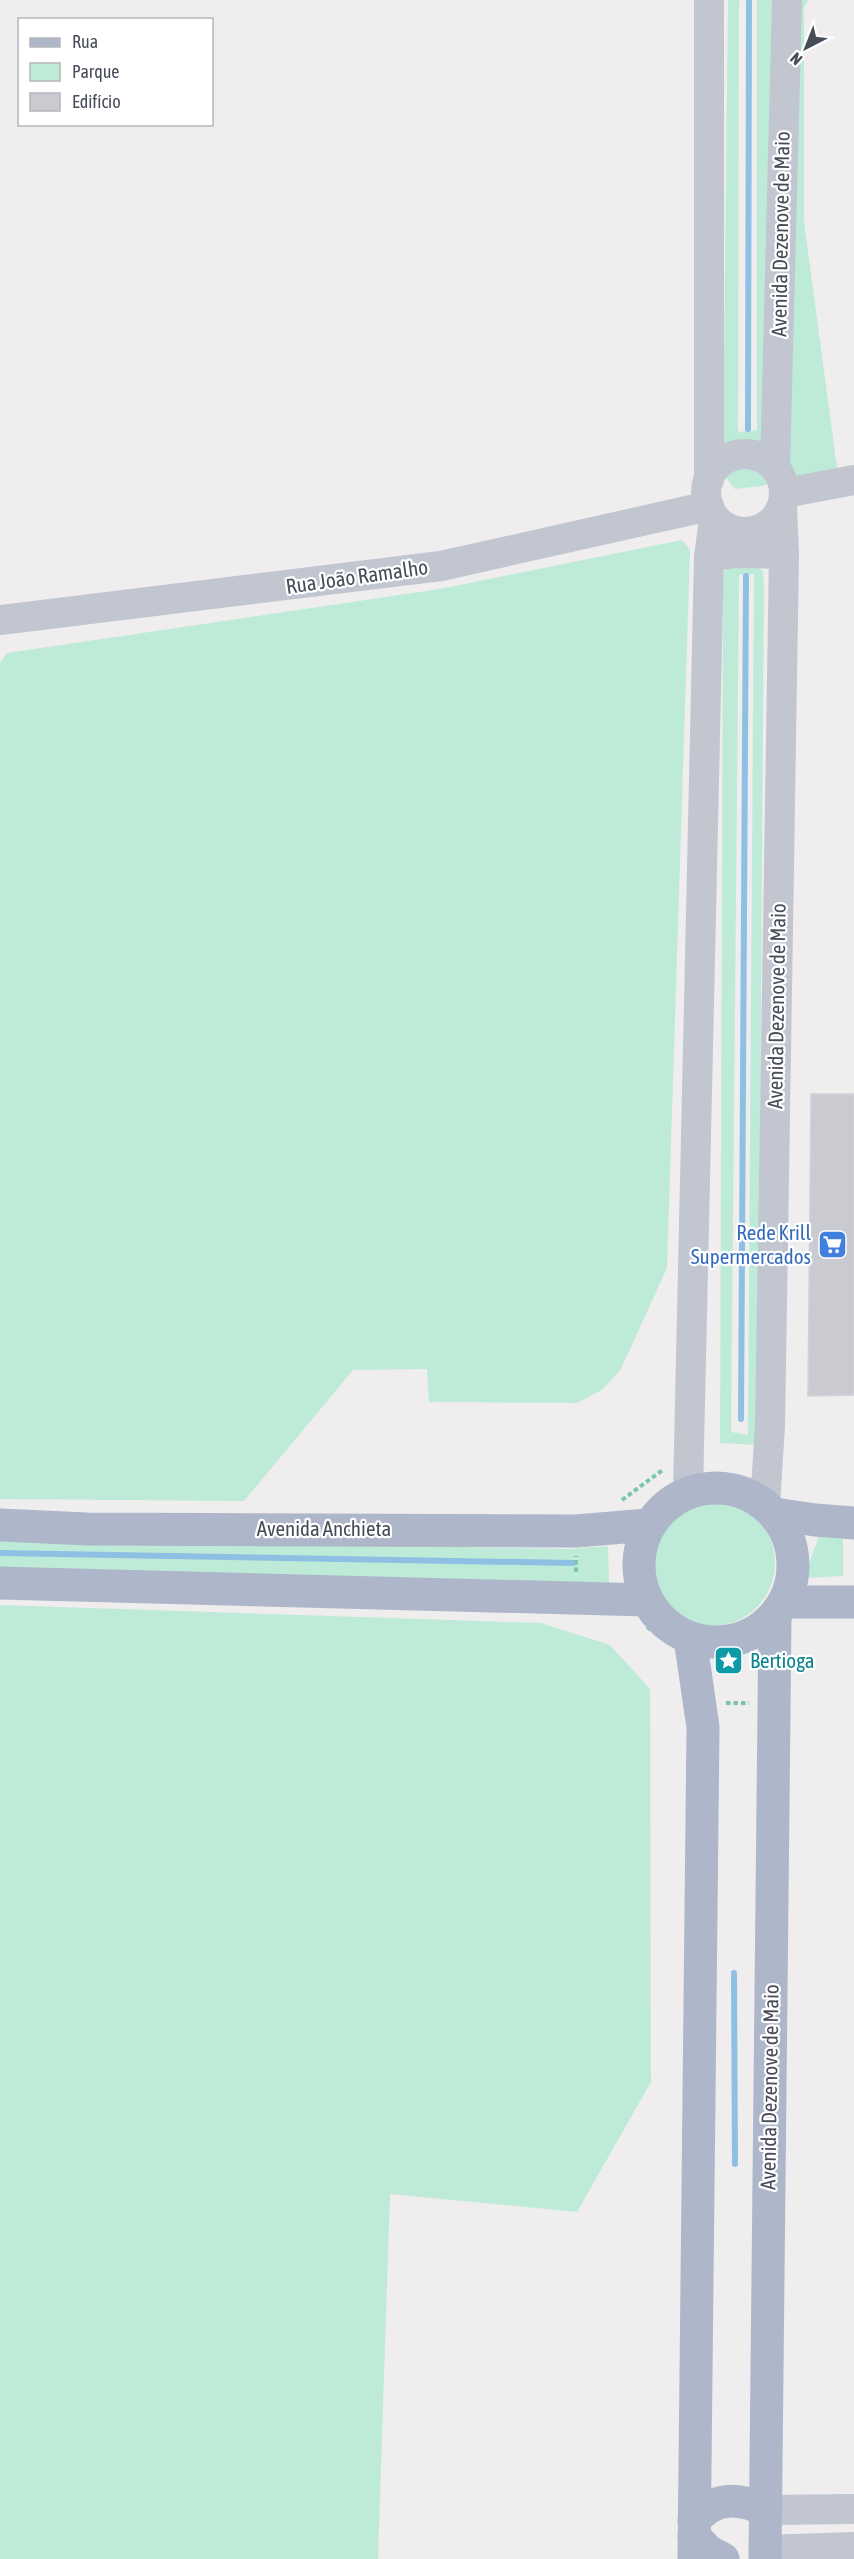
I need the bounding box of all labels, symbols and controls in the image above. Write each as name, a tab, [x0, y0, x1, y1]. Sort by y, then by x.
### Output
legend	[18, 18, 213, 126]
north arrow	[776, 18, 836, 78]
text: Rua	[72, 31, 98, 52]
text: N	[786, 49, 805, 69]
text: Parque	[72, 61, 120, 82]
text: Edifício	[72, 91, 121, 112]
street label: Avenida Dezenove de Maio	[766, 131, 794, 337]
street label: Rua João Ramalho	[284, 554, 429, 598]
street label: Avenida Dezenove de Maio	[762, 903, 790, 1109]
place label: Rede Krill Supermercados	[691, 1220, 811, 1268]
supermarket icon: Rede Krill Supermercados	[816, 1229, 848, 1261]
street label: Avenida Anchieta	[257, 1516, 391, 1540]
place icon: Bertioga	[713, 1645, 745, 1677]
place label: Bertioga	[750, 1648, 815, 1672]
street label: Avenida Dezenove de Maio	[755, 1984, 783, 2190]

